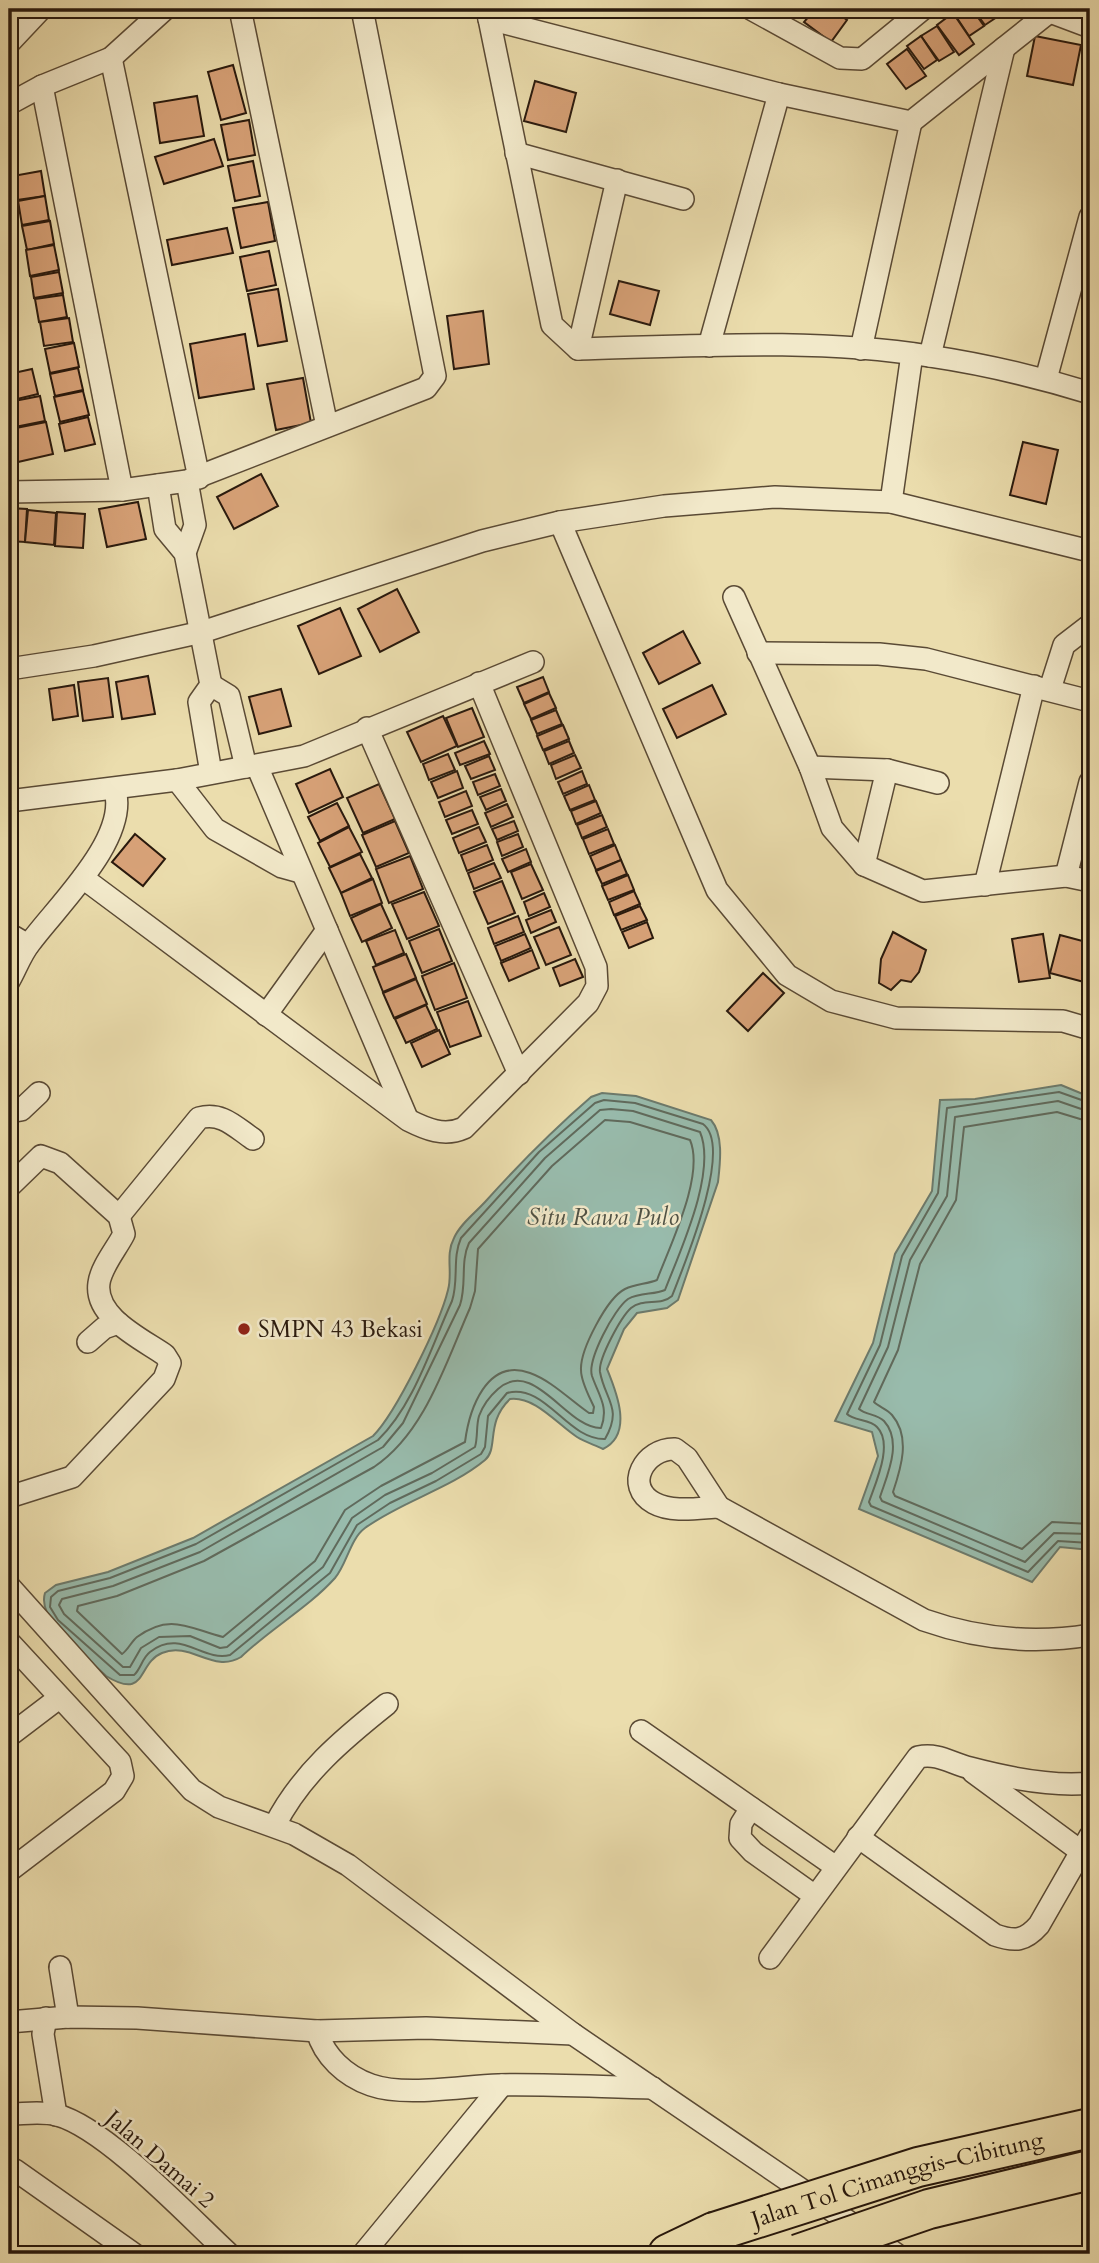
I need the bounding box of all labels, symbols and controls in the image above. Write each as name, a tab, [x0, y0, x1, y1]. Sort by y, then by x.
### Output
water label: Situ Rawa Pulo	[527, 1201, 679, 1234]
place label: SMPN 43 Bekasi	[258, 1314, 423, 1345]
marker: SMPN 43 Bekasi	[236, 1321, 252, 1337]
street label: Jalan Damai 2	[97, 2101, 221, 2215]
street label: Jalan Tol Cimanggis–Cibitung	[744, 2124, 1046, 2236]

